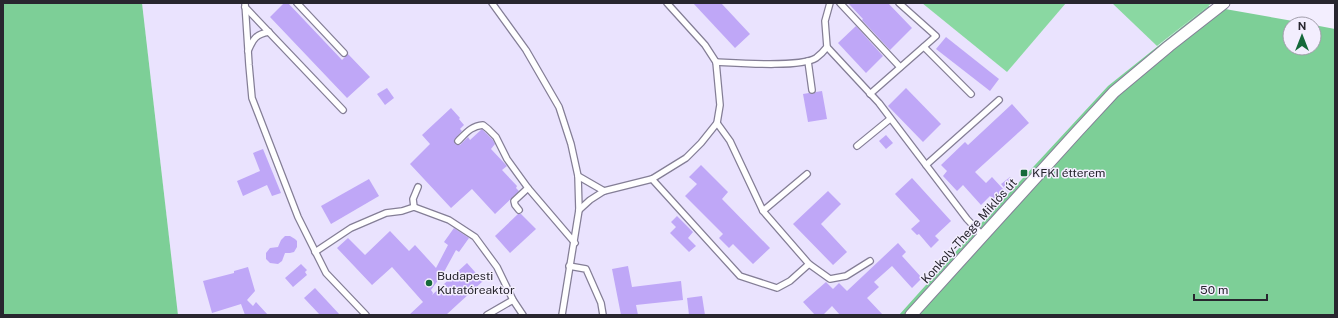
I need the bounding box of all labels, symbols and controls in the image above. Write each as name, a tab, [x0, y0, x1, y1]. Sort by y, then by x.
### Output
north arrow	[1282, 16, 1322, 56]
text: N	[1298, 20, 1306, 32]
place label: KFKI étterem	[1032, 166, 1105, 180]
marker: KFKI étterem	[1019, 168, 1029, 178]
street label: Konkoly-Thege Miklós út	[918, 175, 1020, 286]
place label: Budapesti Kutatóreaktor	[437, 269, 515, 297]
scale bar	[1194, 276, 1267, 302]
marker: Budapesti Kutatóreaktor	[424, 278, 434, 288]
text: 50 m	[1200, 283, 1228, 297]

